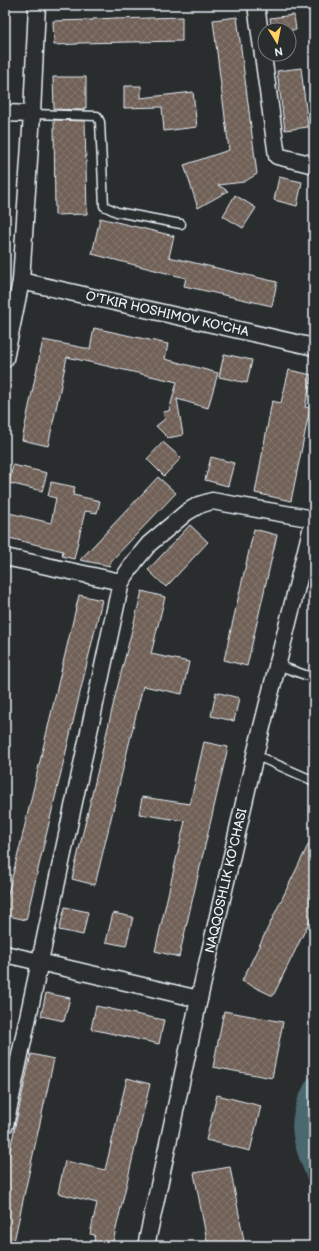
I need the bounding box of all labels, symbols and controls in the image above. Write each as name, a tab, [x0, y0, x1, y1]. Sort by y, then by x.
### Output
north arrow	[257, 22, 297, 62]
text: N	[273, 44, 284, 58]
street label: O'TKIR HOSHIMOV KO'CHA	[84, 288, 251, 340]
street label: NAQQOSHLIK KO'CHASI	[202, 807, 251, 955]

